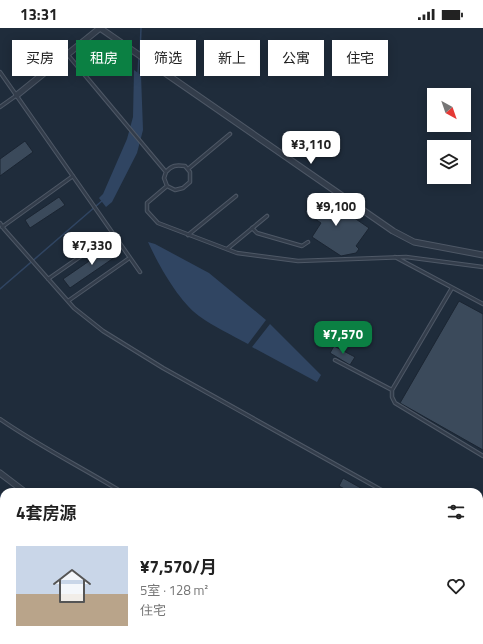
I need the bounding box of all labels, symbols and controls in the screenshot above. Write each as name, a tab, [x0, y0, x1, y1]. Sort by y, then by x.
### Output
text: 13:31	[20, 3, 57, 26]
chip: 买房	[12, 40, 68, 76]
chip: 租房	[76, 40, 132, 76]
chip: 筛选	[140, 40, 196, 76]
chip: 新上	[204, 40, 260, 76]
chip: 公寓	[268, 40, 324, 76]
chip: 住宅	[332, 40, 388, 76]
north arrow	[427, 88, 471, 132]
map controls	[427, 88, 471, 184]
pin: ¥3,110	[278, 131, 344, 165]
text: ¥3,110	[291, 134, 331, 154]
button: layers	[427, 140, 471, 184]
pin: ¥9,100	[303, 193, 369, 227]
text: ¥9,100	[316, 196, 356, 216]
pin: ¥7,330	[59, 232, 125, 266]
text: ¥7,330	[72, 235, 112, 255]
pin: ¥7,570	[310, 321, 376, 355]
text: ¥7,570	[323, 324, 363, 344]
text: 4套房源	[16, 500, 77, 526]
icon: filters	[445, 501, 467, 523]
text: ¥7,570/月	[140, 554, 217, 580]
icon: home	[48, 562, 96, 610]
icon: heart	[445, 575, 467, 597]
text: 5室 · 128 m²	[140, 580, 208, 600]
text: 住宅	[140, 600, 166, 620]

